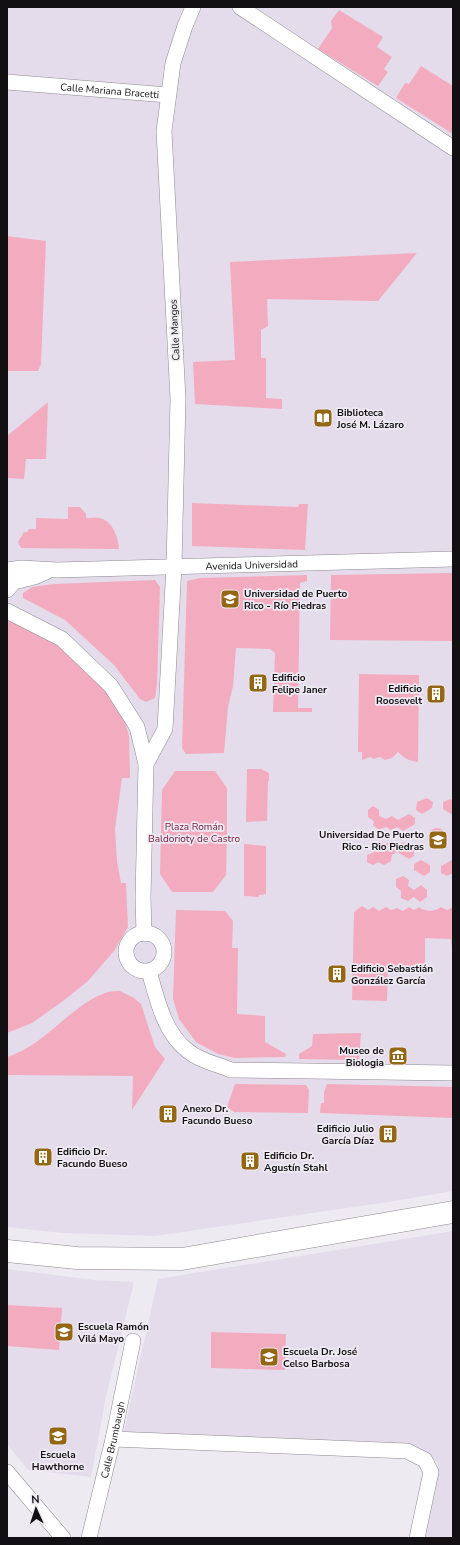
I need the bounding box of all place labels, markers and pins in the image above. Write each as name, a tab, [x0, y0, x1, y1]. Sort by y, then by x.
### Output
place label: Biblioteca José M. Lázaro	[336, 406, 404, 432]
library icon: Biblioteca José M. Lázaro	[312, 407, 334, 429]
place label: Universidad de Puerto Rico - Río Piedras	[244, 587, 348, 613]
school or university icon: Universidad de Puerto Rico - Río Piedras	[219, 588, 241, 610]
place label: Edificio Felipe Janer	[272, 671, 327, 697]
building icon: Edificio Felipe Janer	[247, 672, 269, 694]
place label: Edificio Roosevelt	[376, 682, 422, 708]
building icon: Edificio Roosevelt	[425, 683, 447, 705]
place label: Universidad De Puerto Rico - Rio Piedras	[319, 828, 424, 854]
school or university icon: Universidad De Puerto Rico - Rio Piedras	[427, 829, 449, 851]
place label: Edificio Sebastián González García	[351, 962, 433, 988]
building icon: Edificio Sebastián González García	[326, 963, 348, 985]
place label: Museo de Biologia	[339, 1044, 385, 1070]
museum icon: Museo de Biologia	[387, 1045, 409, 1067]
place label: Anexo Dr. Facundo Bueso	[182, 1102, 253, 1128]
building icon: Anexo Dr. Facundo Bueso	[157, 1103, 179, 1125]
place label: Edificio Julio García Díaz	[317, 1122, 374, 1148]
building icon: Edificio Julio García Díaz	[377, 1123, 399, 1145]
place label: Edificio Dr. Facundo Bueso	[57, 1145, 128, 1171]
building icon: Edificio Dr. Facundo Bueso	[32, 1146, 54, 1168]
place label: Edificio Dr. Agustín Stahl	[264, 1149, 328, 1175]
building icon: Edificio Dr. Agustín Stahl	[239, 1150, 261, 1172]
place label: Escuela Ramón Vilá Mayo	[77, 1320, 149, 1346]
school or university icon: Escuela Ramón Vilá Mayo	[53, 1321, 75, 1343]
place label: Escuela Dr. José Celso Barbosa	[283, 1345, 358, 1371]
school or university icon: Escuela Dr. José Celso Barbosa	[258, 1346, 280, 1368]
school or university icon: Escuela Hawthorne	[47, 1425, 69, 1447]
place label: Escuela Hawthorne	[32, 1448, 85, 1474]

